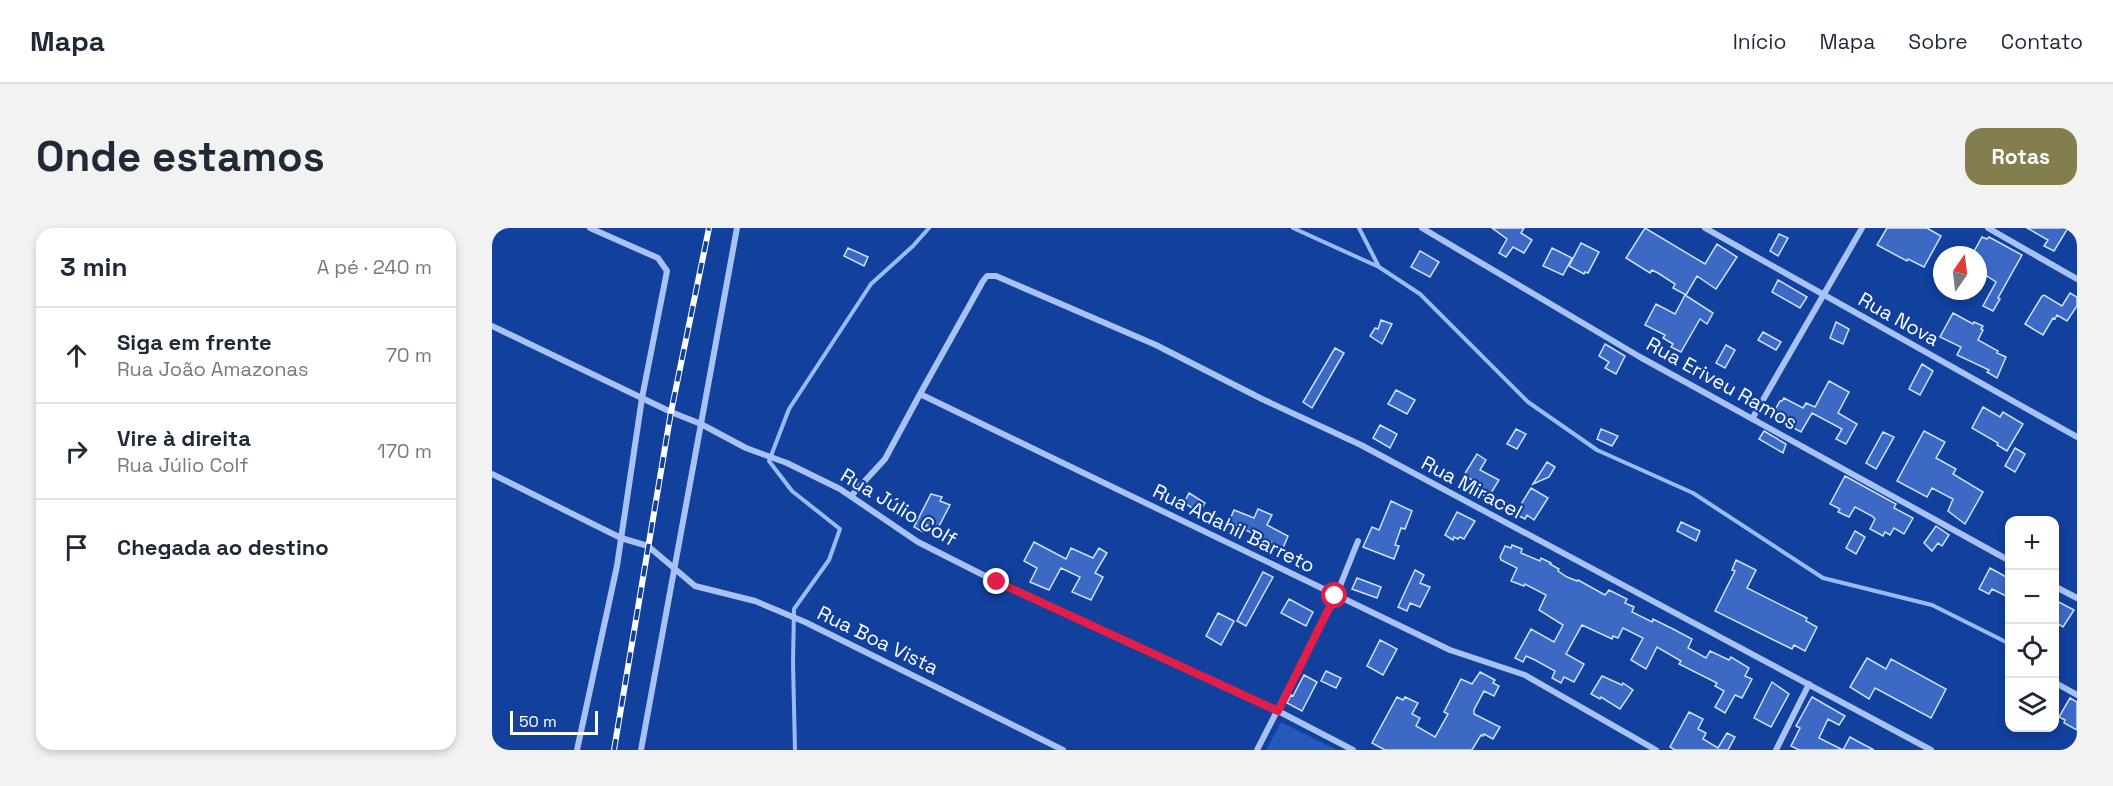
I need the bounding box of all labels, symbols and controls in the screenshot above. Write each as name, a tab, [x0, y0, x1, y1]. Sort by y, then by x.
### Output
text: Mapa	[30, 23, 105, 59]
text: Início	[1733, 28, 1786, 55]
text: Mapa	[1819, 28, 1875, 55]
text: Sobre	[1908, 28, 1968, 55]
text: Contato	[2001, 28, 2083, 55]
button: Rotas	[1965, 128, 2077, 185]
text: Onde estamos	[36, 130, 325, 183]
north arrow	[1933, 246, 1987, 300]
text: 3 min	[60, 250, 128, 284]
text: A pé · 240 m	[317, 254, 432, 280]
street label: Rua Nova	[1854, 286, 1944, 352]
text: Siga em frente	[117, 328, 272, 356]
street label: Rua Eriveu Ramos	[1642, 331, 1802, 435]
icon: ahead	[60, 339, 93, 372]
text: 70 m	[386, 342, 432, 368]
text: Rua João Amazonas	[117, 356, 309, 382]
text: Vire à direita	[117, 424, 251, 452]
icon: right	[60, 435, 93, 468]
text: 170 m	[377, 438, 432, 464]
street label: Rua Miracel	[1417, 450, 1527, 524]
text: Rua Júlio Colf	[117, 452, 248, 478]
street label: Rua Júlio Colf	[836, 462, 962, 552]
street label: Rua Adahil Barreto	[1149, 477, 1319, 579]
map controls	[2005, 516, 2059, 732]
button: +	[2005, 516, 2059, 570]
icon: arrive	[60, 531, 93, 564]
text: Chegada ao destino	[117, 533, 329, 561]
route end	[983, 568, 1009, 594]
button: −	[2005, 570, 2059, 624]
route start	[1321, 582, 1347, 608]
street label: Rua Boa Vista	[813, 599, 943, 681]
button: locate	[2005, 624, 2059, 678]
button: layers	[2005, 678, 2059, 732]
scale bar	[510, 708, 598, 736]
text: 50 m	[519, 711, 557, 732]

